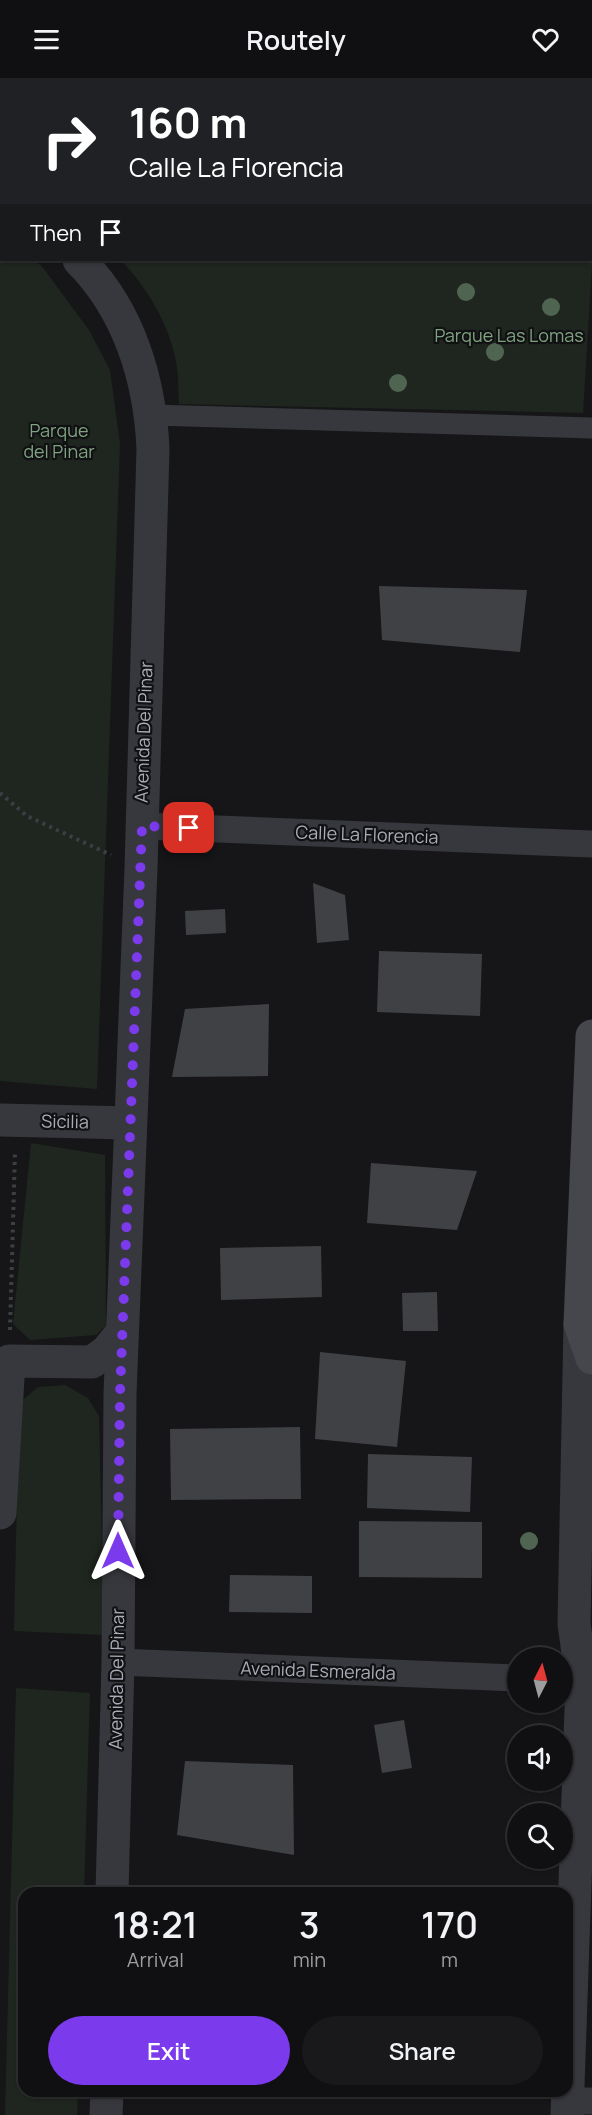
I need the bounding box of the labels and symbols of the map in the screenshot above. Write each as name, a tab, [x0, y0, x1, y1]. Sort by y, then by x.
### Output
park label: Parque Las Lomas	[434, 323, 584, 347]
park label: Parque del Pinar	[23, 418, 95, 463]
street label: Avenida Del Pinar	[129, 660, 157, 803]
pin	[163, 802, 214, 853]
street label: Calle La Florencia	[295, 820, 439, 848]
street label: Sicilia	[41, 1109, 89, 1133]
position arrow	[86, 1519, 150, 1583]
street label: Avenida Del Pinar	[103, 1608, 129, 1750]
north arrow	[507, 1647, 573, 1713]
street label: Avenida Esmeralda	[240, 1655, 396, 1685]

